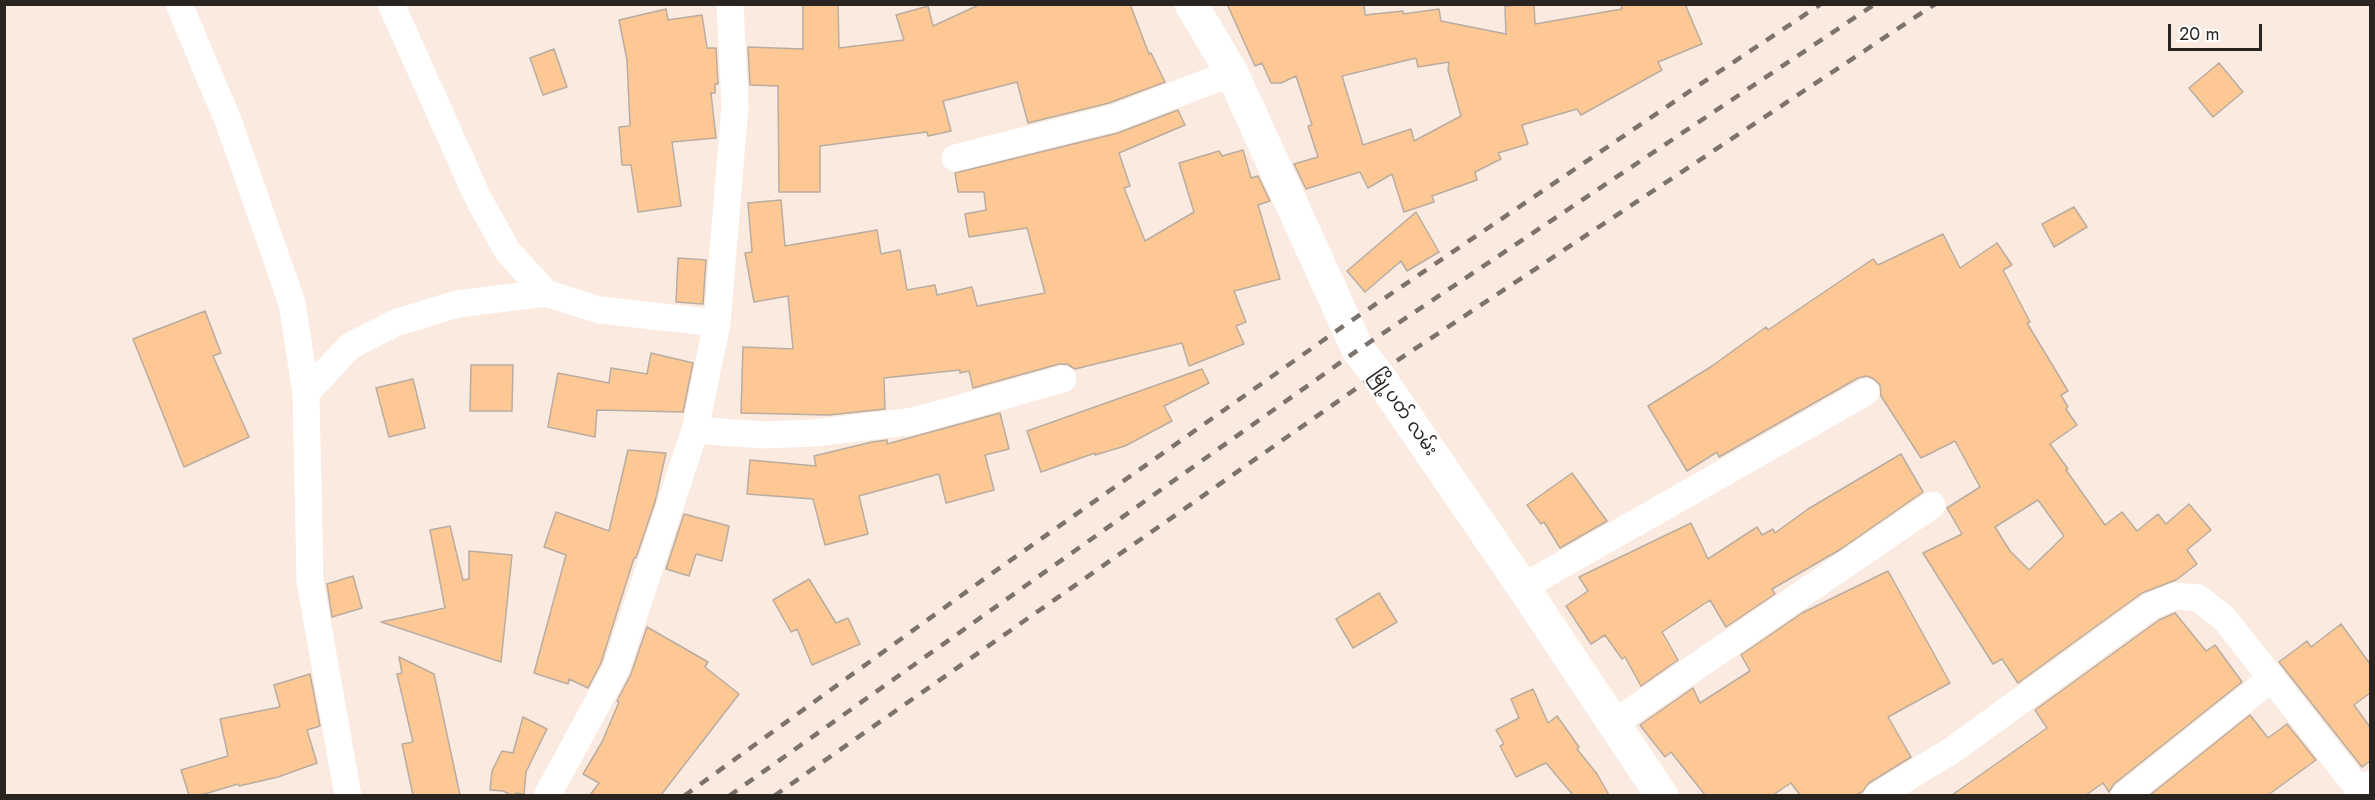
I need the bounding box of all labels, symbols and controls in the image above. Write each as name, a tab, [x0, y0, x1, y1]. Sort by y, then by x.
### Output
scale bar	[2171, 12, 2266, 50]
text: 20 m	[2179, 21, 2219, 47]
street label: မြို့ပတ် လမ်း	[1365, 365, 1441, 461]

